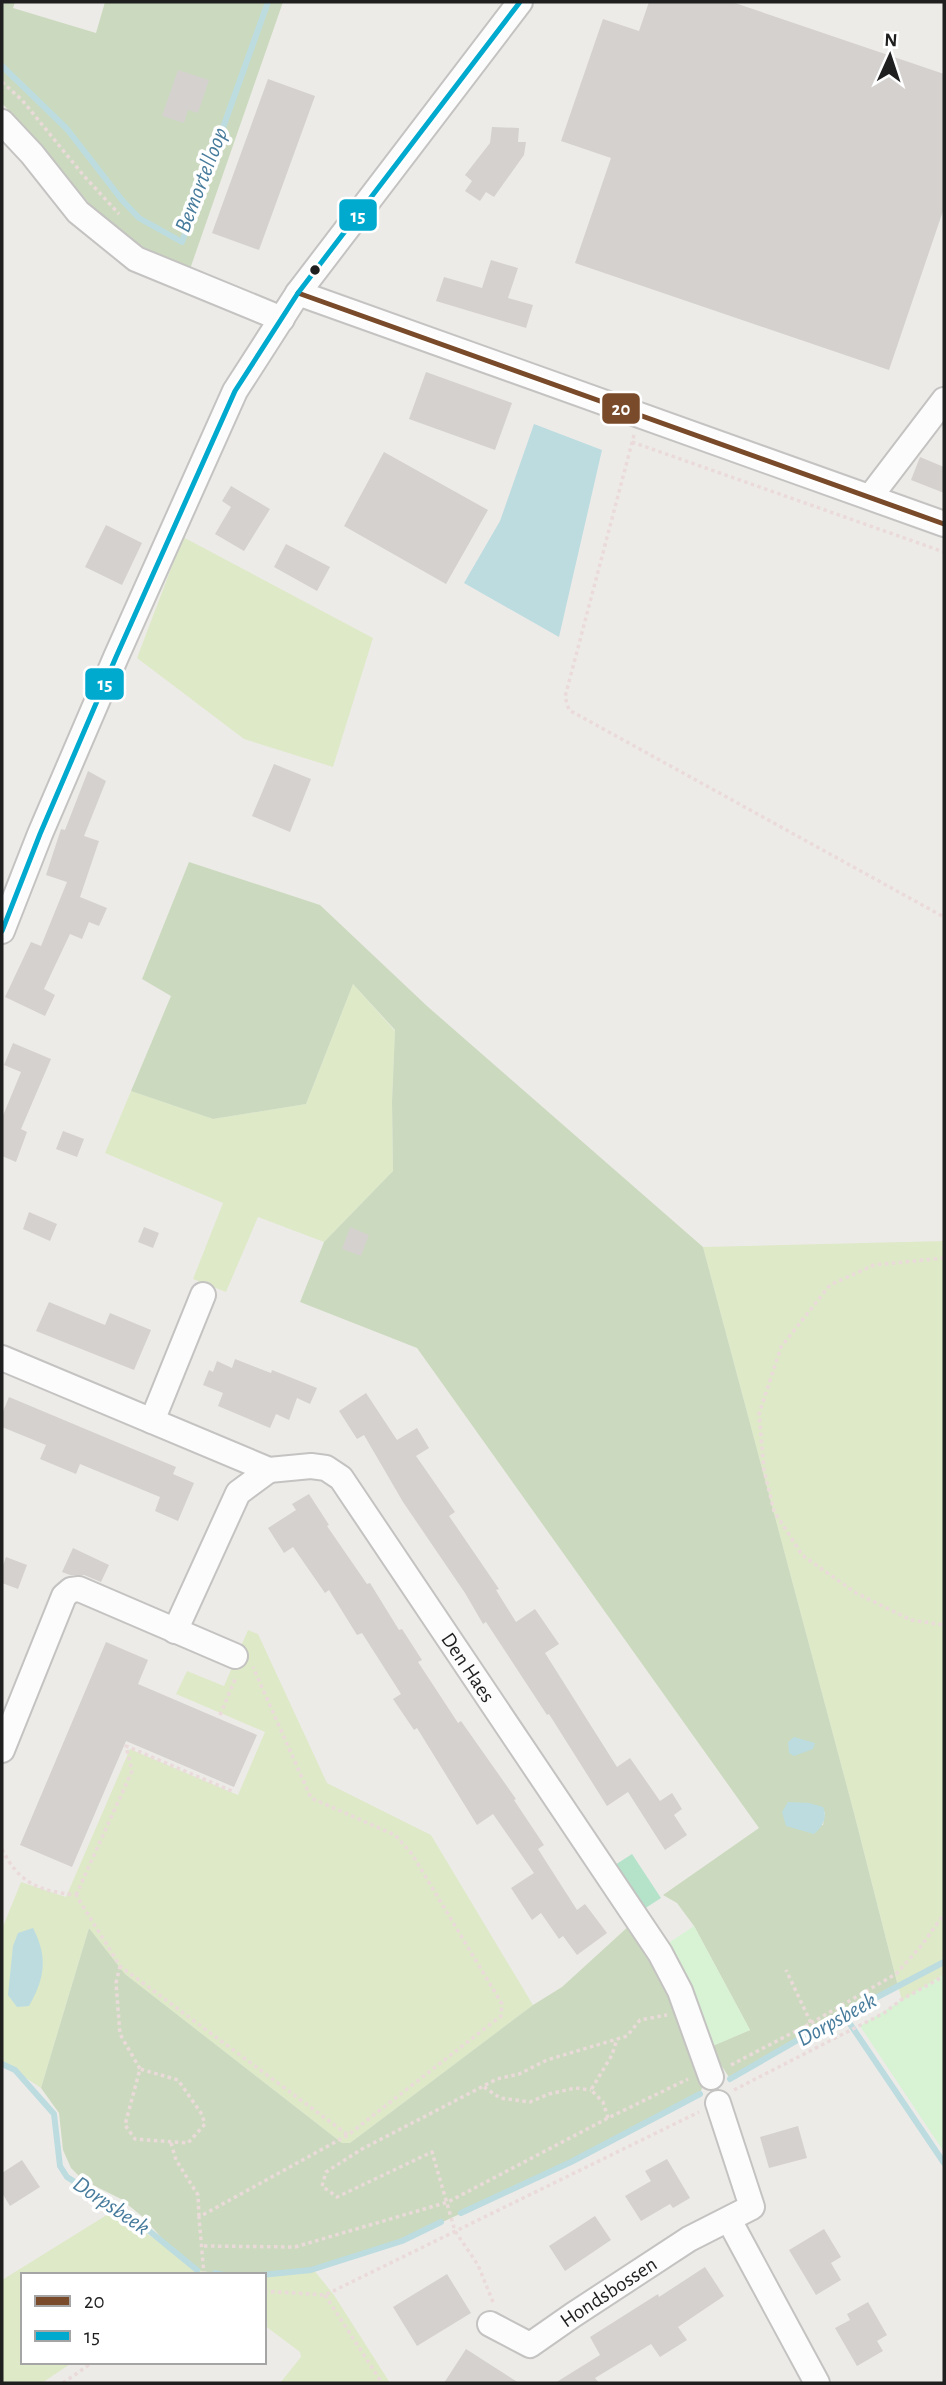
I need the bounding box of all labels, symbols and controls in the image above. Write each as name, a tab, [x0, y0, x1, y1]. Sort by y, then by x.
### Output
north arrow	[855, 21, 925, 91]
text: N	[884, 31, 898, 50]
water label: Bemortelloop	[172, 125, 232, 235]
line badge: 15	[338, 198, 378, 232]
text: 15	[350, 207, 366, 226]
unlabelled marker	[308, 263, 322, 277]
line badge: 20	[601, 392, 641, 425]
text: 20	[612, 400, 631, 419]
line badge: 15	[84, 667, 125, 701]
text: 15	[97, 675, 113, 694]
street label: Den Haes	[438, 1629, 499, 1706]
water label: Dorpsbeek	[794, 1989, 881, 2051]
water label: Dorpsbeek	[69, 2172, 154, 2240]
street label: Hondsbossen	[556, 2253, 661, 2331]
legend	[21, 2273, 266, 2364]
text: 20	[84, 2291, 105, 2312]
text: 15	[84, 2326, 100, 2347]

